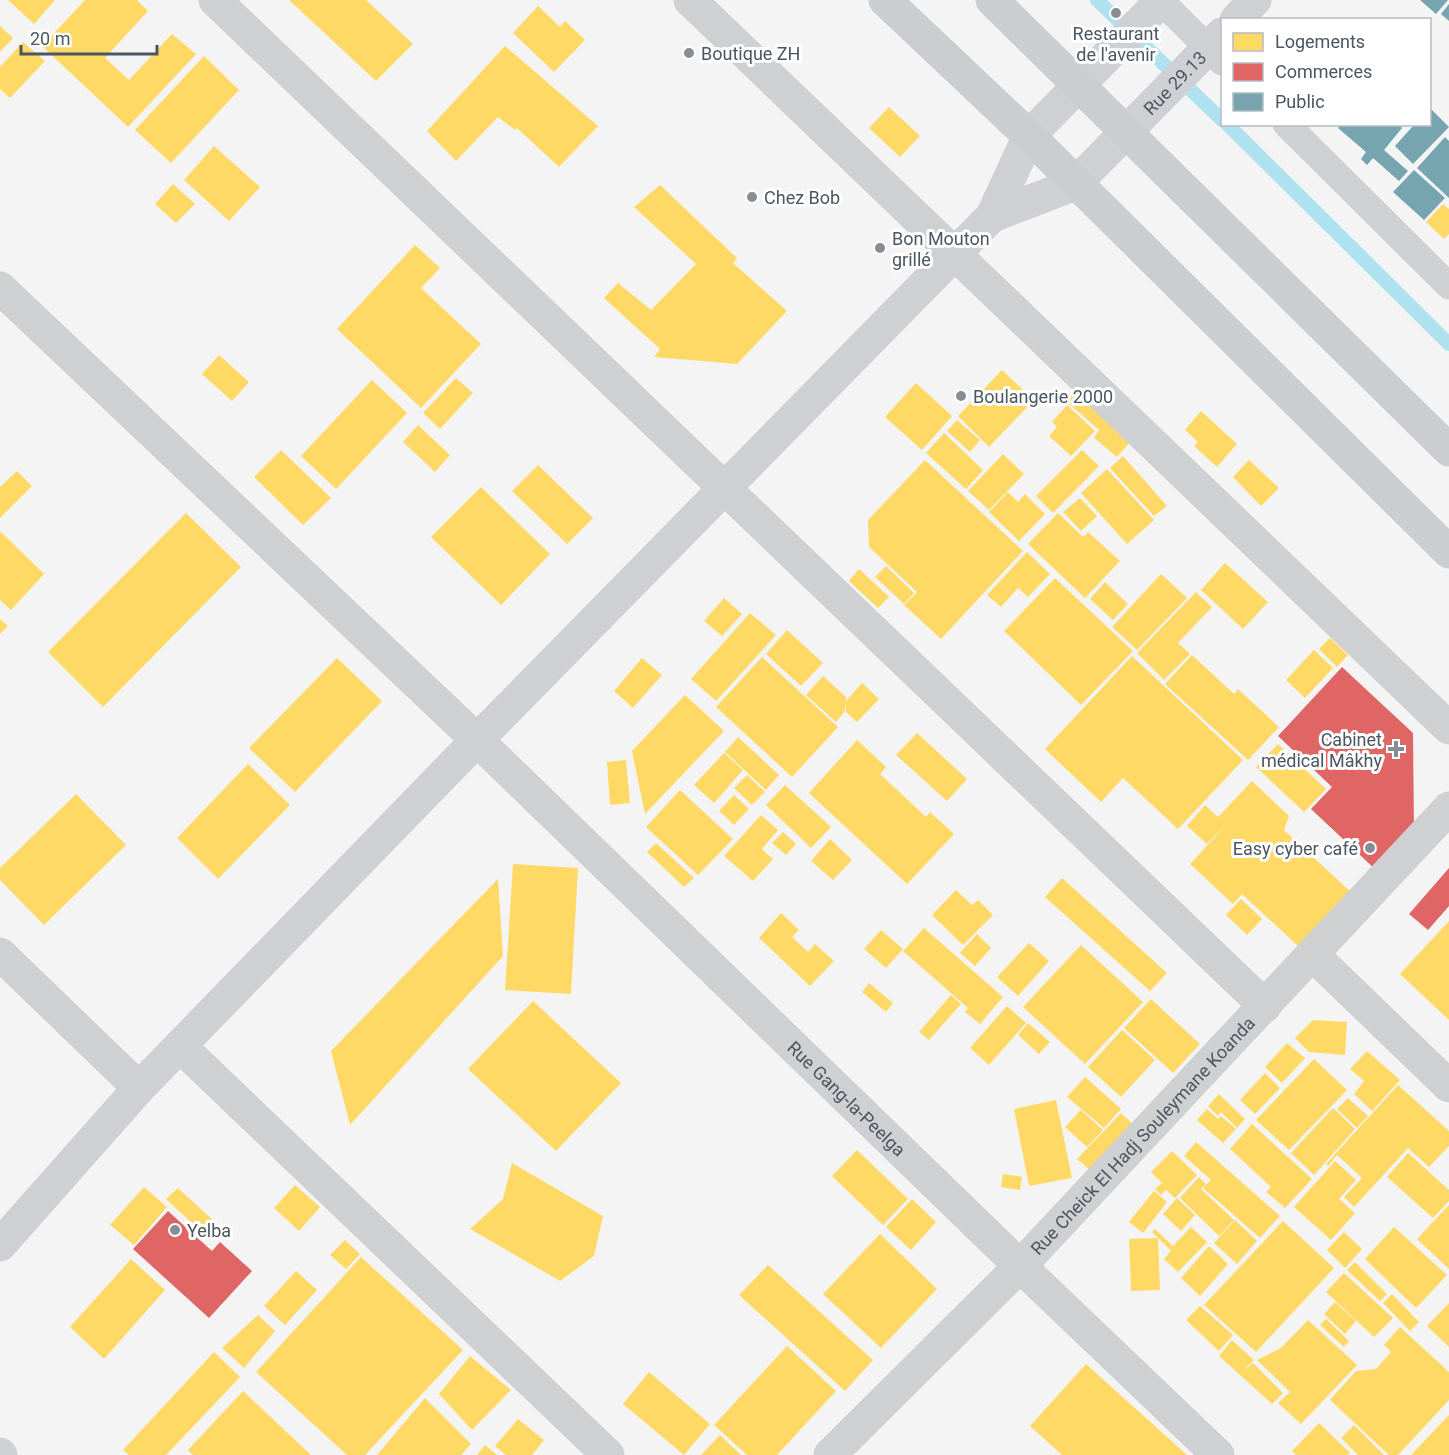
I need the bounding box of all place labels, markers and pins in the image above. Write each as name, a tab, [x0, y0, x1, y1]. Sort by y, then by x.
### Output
marker: Restaurant de l'avenir	[1109, 6, 1123, 20]
place label: Restaurant de l'avenir	[1073, 23, 1160, 65]
place label: Boutique ZH	[701, 43, 800, 64]
marker: Boutique ZH	[682, 46, 696, 60]
place label: Chez Bob	[764, 187, 840, 208]
marker: Chez Bob	[745, 190, 759, 204]
place label: Bon Mouton grillé	[892, 228, 990, 270]
marker: Bon Mouton grillé	[873, 241, 887, 255]
place label: Boulangerie 2000	[973, 386, 1113, 407]
marker: Boulangerie 2000	[954, 389, 968, 403]
place label: Cabinet médical Mâkhy	[1261, 729, 1382, 771]
marker: Cabinet médical Mâkhy	[1387, 740, 1405, 758]
place label: Easy cyber café	[1233, 838, 1358, 859]
marker: Easy cyber café	[1363, 841, 1377, 855]
place label: Yelba	[187, 1220, 231, 1241]
marker: Yelba	[168, 1223, 182, 1237]

